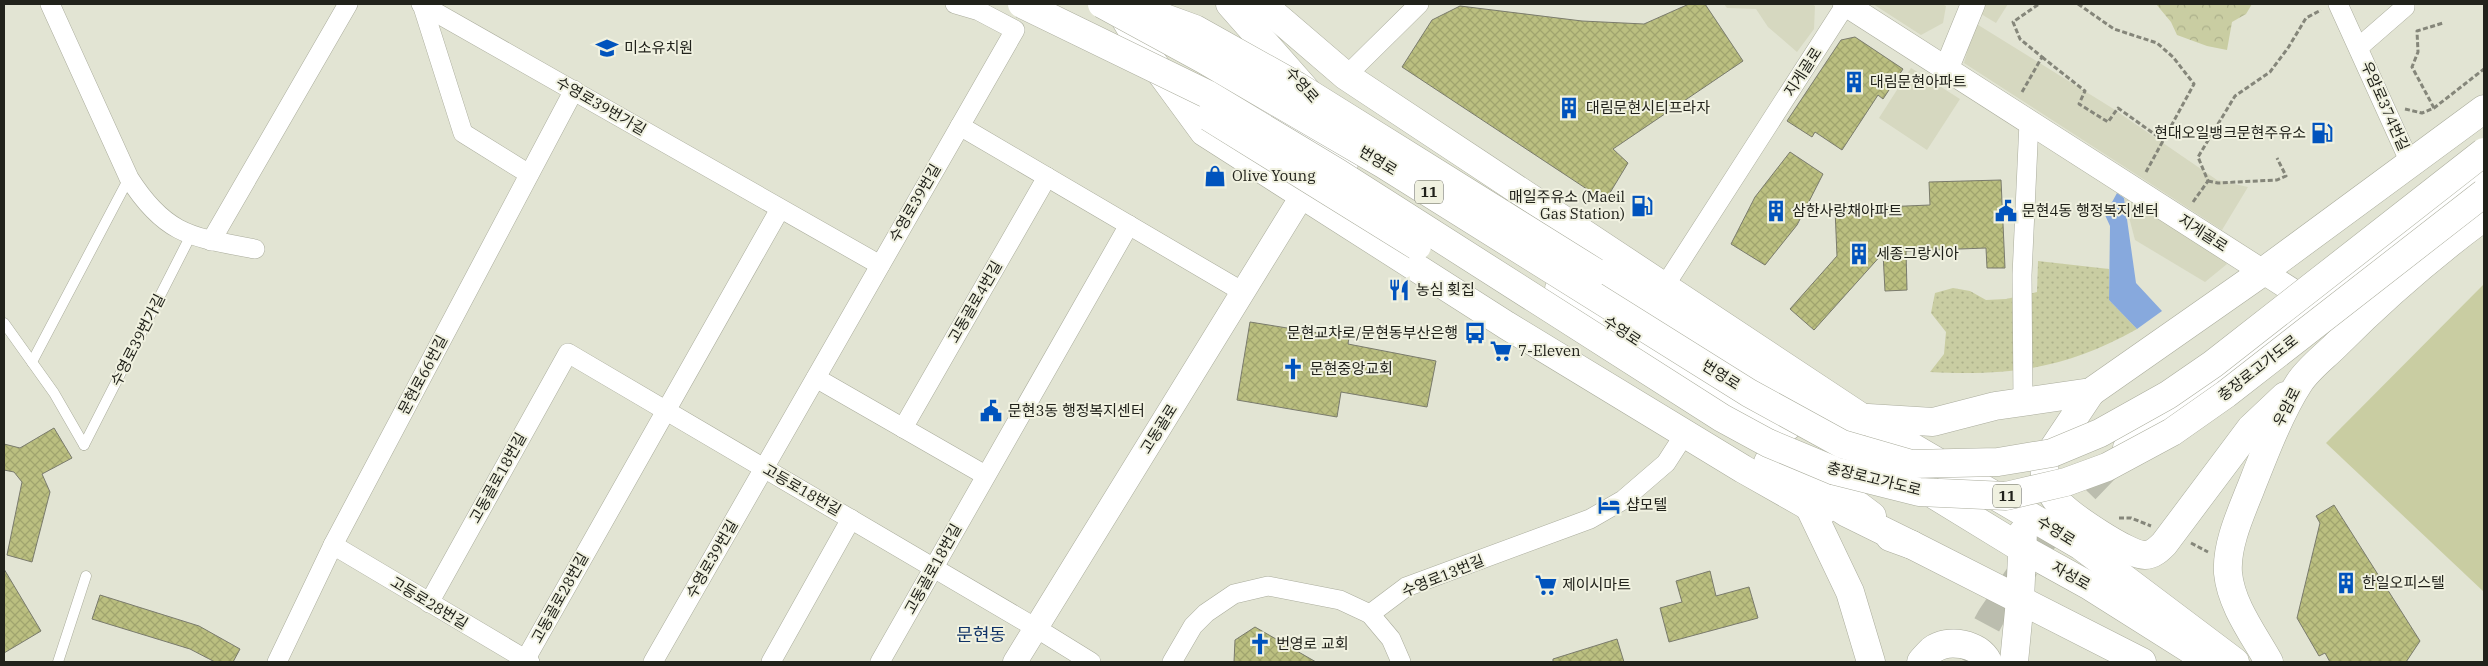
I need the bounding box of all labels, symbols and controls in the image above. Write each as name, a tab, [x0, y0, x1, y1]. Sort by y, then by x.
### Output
school or university icon: 미소유치원	[594, 35, 620, 61]
place label: 미소유치원	[624, 38, 693, 57]
street label: 지게골로	[1780, 43, 1826, 100]
street label: 우암로374번길	[2357, 58, 2414, 154]
street label: 수영로	[1282, 63, 1323, 107]
building icon: 대림문현아파트	[1841, 69, 1867, 95]
street label: 수영로39번가길	[553, 72, 650, 139]
place label: 대림문현아파트	[1870, 72, 1967, 91]
building icon: 대림문현시티프라자	[1556, 95, 1582, 121]
place label: 대림문현시티프라자	[1586, 98, 1710, 117]
fuel station icon: 현대오일뱅크문현주유소	[2309, 120, 2335, 146]
place label: 현대오일뱅크문현주유소	[2154, 123, 2306, 142]
street label: 번영로	[1356, 142, 1401, 179]
street label: 수영로39번길	[885, 160, 945, 245]
shop icon: Olive Young	[1202, 163, 1228, 189]
place label: Olive Young	[1232, 166, 1315, 185]
road number: 11	[1415, 180, 1443, 203]
place label: 매일주유소 (Maeil Gas Station)	[1509, 187, 1625, 223]
fuel station icon: 매일주유소 (Maeil Gas Station)	[1629, 193, 1655, 219]
building icon: 삼한사랑채아파트	[1763, 198, 1789, 224]
public building icon: 문현4동 행정복지센터	[1993, 198, 2019, 224]
place label: 삼한사랑채아파트	[1792, 201, 1903, 220]
place label: 문현4동 행정복지센터	[2022, 201, 2159, 220]
street label: 지게골로	[2175, 210, 2232, 256]
building icon: 세종그랑시아	[1846, 241, 1872, 267]
place label: 세종그랑시아	[1876, 244, 1959, 263]
street label: 고동골로4번길	[943, 257, 1006, 346]
restaurant icon: 농심 횟집	[1386, 277, 1412, 303]
place label: 농심 횟집	[1416, 280, 1475, 299]
street label: 수영로39번가길	[106, 291, 169, 389]
street label: 수영로	[1600, 311, 1645, 350]
bus stop icon: 문현교차로/문현동부산은행	[1462, 320, 1488, 346]
place label: 문현교차로/문현동부산은행	[1287, 323, 1458, 342]
street label: 충장로고가도로	[2214, 330, 2302, 405]
street label: 문현로66번길	[394, 332, 451, 418]
supermarket icon: 7-Eleven	[1488, 338, 1514, 364]
place label: 7-Eleven	[1518, 341, 1581, 360]
church icon: 문현중앙교회	[1280, 356, 1306, 382]
street label: 번영로	[1699, 356, 1744, 394]
place label: 문현중앙교회	[1310, 359, 1393, 378]
street label: 우암로	[2269, 384, 2304, 430]
public building icon: 문현3동 행정복지센터	[978, 398, 1004, 424]
street label: 고동골로	[1136, 400, 1181, 457]
place label: 문현3동 행정복지센터	[1008, 401, 1145, 420]
street label: 고동골로18번길	[465, 429, 530, 526]
street label: 충장로고가도로	[1825, 458, 1923, 499]
street label: 고등로18번길	[760, 460, 845, 520]
road number: 11	[1993, 484, 2021, 508]
hotel icon: 샵모텔	[1596, 492, 1622, 518]
place label: 샵모텔	[1626, 495, 1667, 514]
street label: 수영로	[2034, 512, 2079, 550]
street label: 수영로39번길	[682, 516, 742, 601]
street label: 고동골로18번길	[900, 520, 965, 617]
street label: 고동골로28번길	[527, 549, 592, 646]
street label: 수영로13번길	[1399, 550, 1487, 601]
street label: 자성로	[2049, 557, 2094, 594]
building icon: 한일오피스텔	[2333, 570, 2359, 596]
street label: 고등로28번길	[387, 572, 471, 633]
supermarket icon: 제이시마트	[1533, 572, 1559, 598]
place label: 한일오피스텔	[2362, 573, 2445, 592]
place label: 제이시마트	[1562, 575, 1631, 594]
district label: 문현동	[956, 623, 1006, 646]
church icon: 번영로 교회	[1247, 631, 1273, 657]
place label: 번영로 교회	[1276, 634, 1348, 653]

